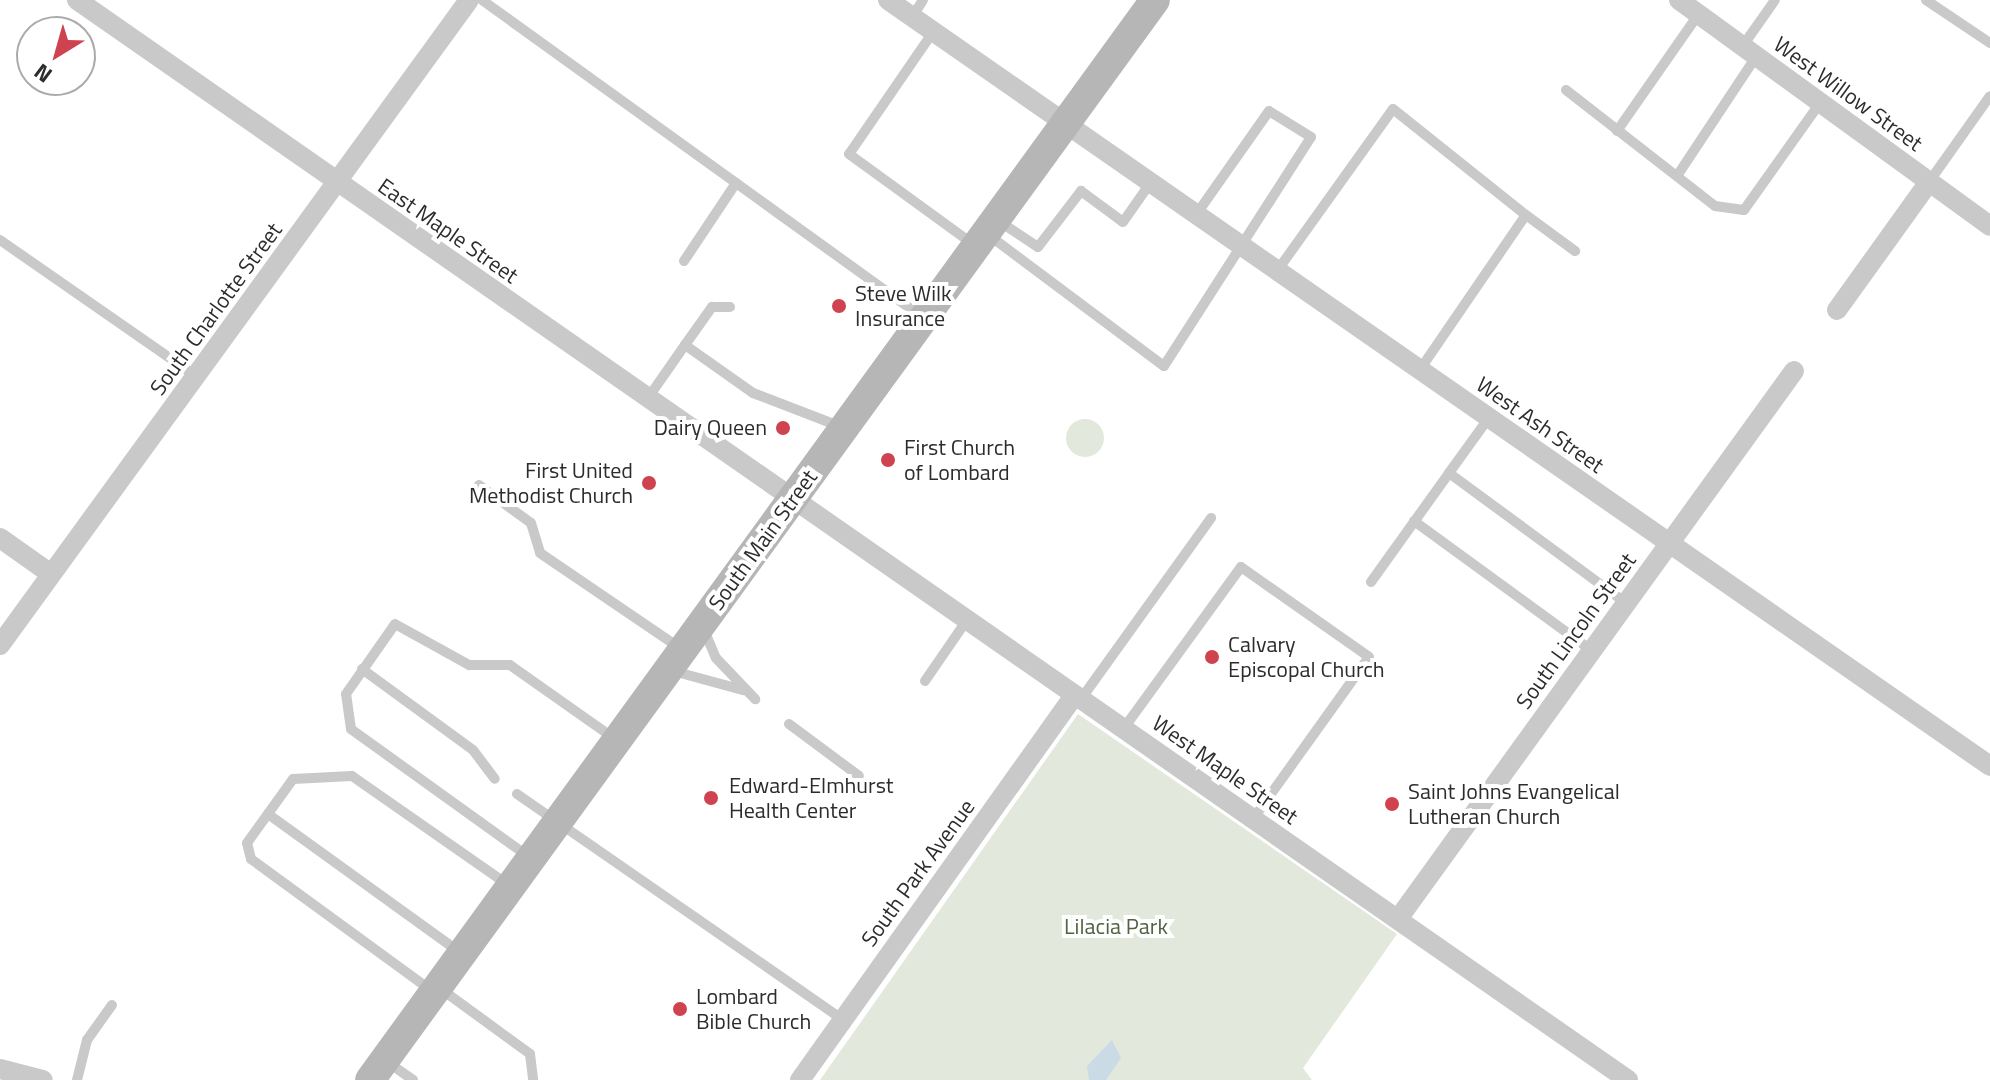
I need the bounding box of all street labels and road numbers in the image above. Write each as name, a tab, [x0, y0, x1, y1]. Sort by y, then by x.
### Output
street label: West Willow Street	[1769, 31, 1927, 157]
street label: East Maple Street	[373, 173, 523, 289]
street label: South Charlotte Street	[145, 218, 287, 400]
street label: West Ash Street	[1471, 371, 1609, 479]
street label: South Main Street	[703, 465, 823, 615]
street label: South Lincoln Street	[1511, 548, 1641, 714]
street label: West Maple Street	[1147, 710, 1303, 830]
street label: South Park Avenue	[856, 794, 980, 952]

